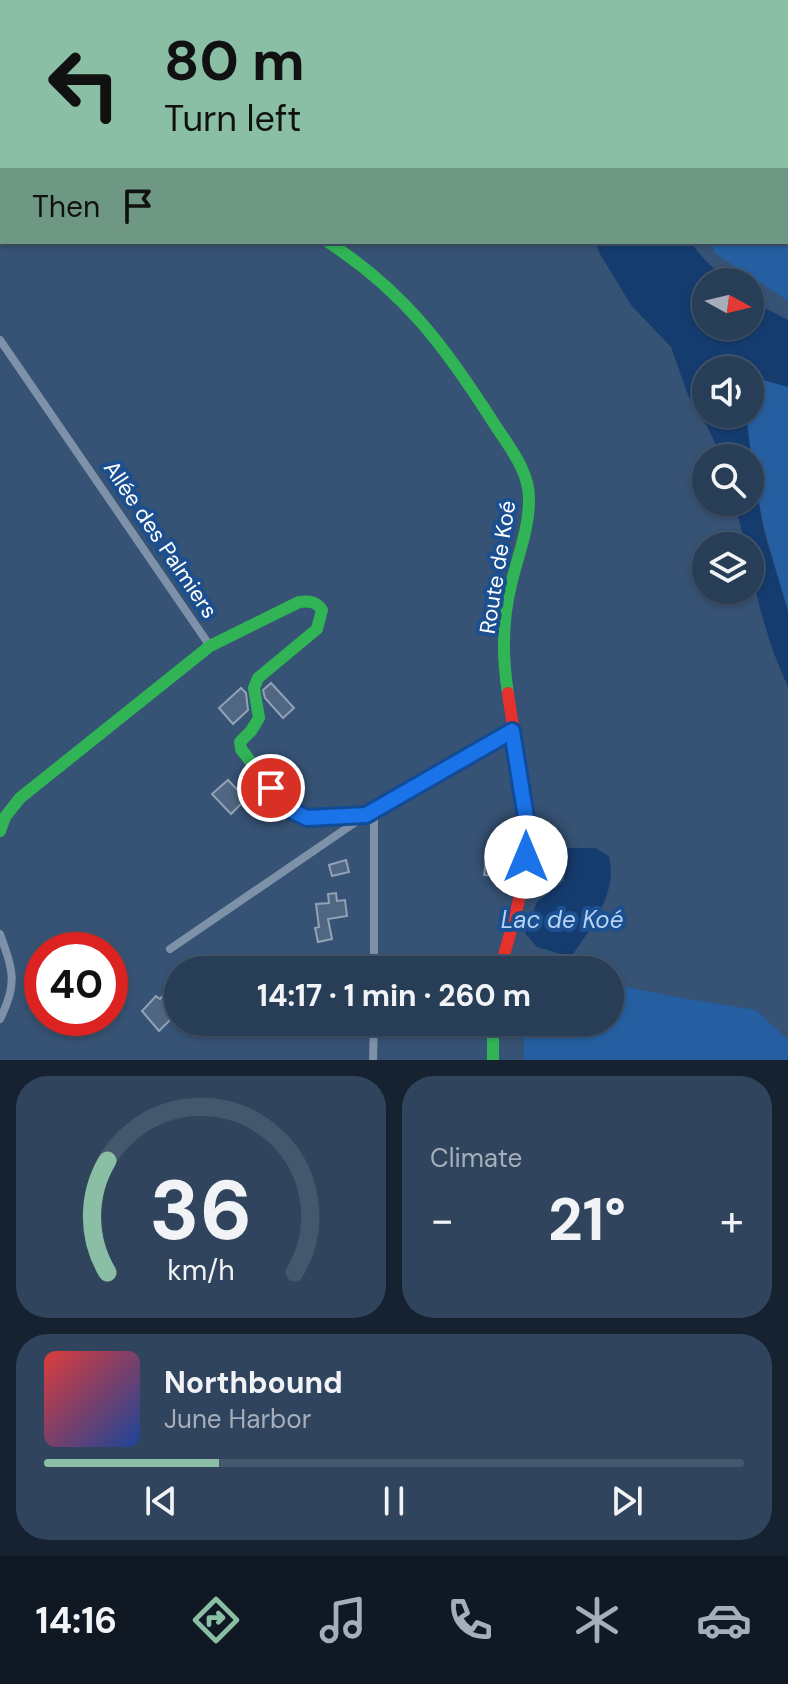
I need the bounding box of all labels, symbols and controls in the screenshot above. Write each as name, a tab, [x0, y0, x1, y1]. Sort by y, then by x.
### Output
text: 80 m	[164, 24, 305, 97]
icon: left	[32, 32, 136, 136]
text: Turn left	[164, 95, 301, 142]
icon: arrive	[116, 184, 160, 228]
text: Then	[32, 187, 100, 226]
north arrow	[692, 268, 764, 340]
map controls	[692, 268, 764, 604]
button: sound	[692, 356, 764, 428]
button: search	[692, 444, 764, 516]
street label: Allée des Palmiers	[97, 455, 224, 624]
street label: Route de Koé	[473, 498, 522, 636]
button: layers	[692, 532, 764, 604]
pin	[237, 754, 305, 822]
icon: arrive	[249, 766, 293, 810]
position arrow	[484, 815, 568, 899]
water label: Lac de Koé	[501, 904, 623, 935]
speed limit sign: 40	[24, 932, 128, 1036]
text: 14:17 · 1 min · 260 m	[257, 976, 531, 1015]
text: Climate	[430, 1141, 522, 1175]
text: 36	[150, 1156, 252, 1265]
text: 21°	[548, 1180, 626, 1259]
text: −	[430, 1191, 454, 1249]
text: +	[720, 1191, 744, 1249]
text: km/h	[167, 1252, 235, 1289]
text: Northbound	[164, 1363, 343, 1402]
text: June Harbor	[164, 1402, 311, 1436]
icon: previous	[139, 1479, 183, 1523]
icon: pause	[372, 1479, 416, 1523]
icon: next	[605, 1479, 649, 1523]
icon: directions	[188, 1592, 244, 1648]
icon: music	[315, 1592, 371, 1648]
icon: phone	[442, 1592, 498, 1648]
icon: climate	[569, 1592, 625, 1648]
icon: car	[696, 1592, 752, 1648]
text: 14:16	[36, 1597, 117, 1644]

